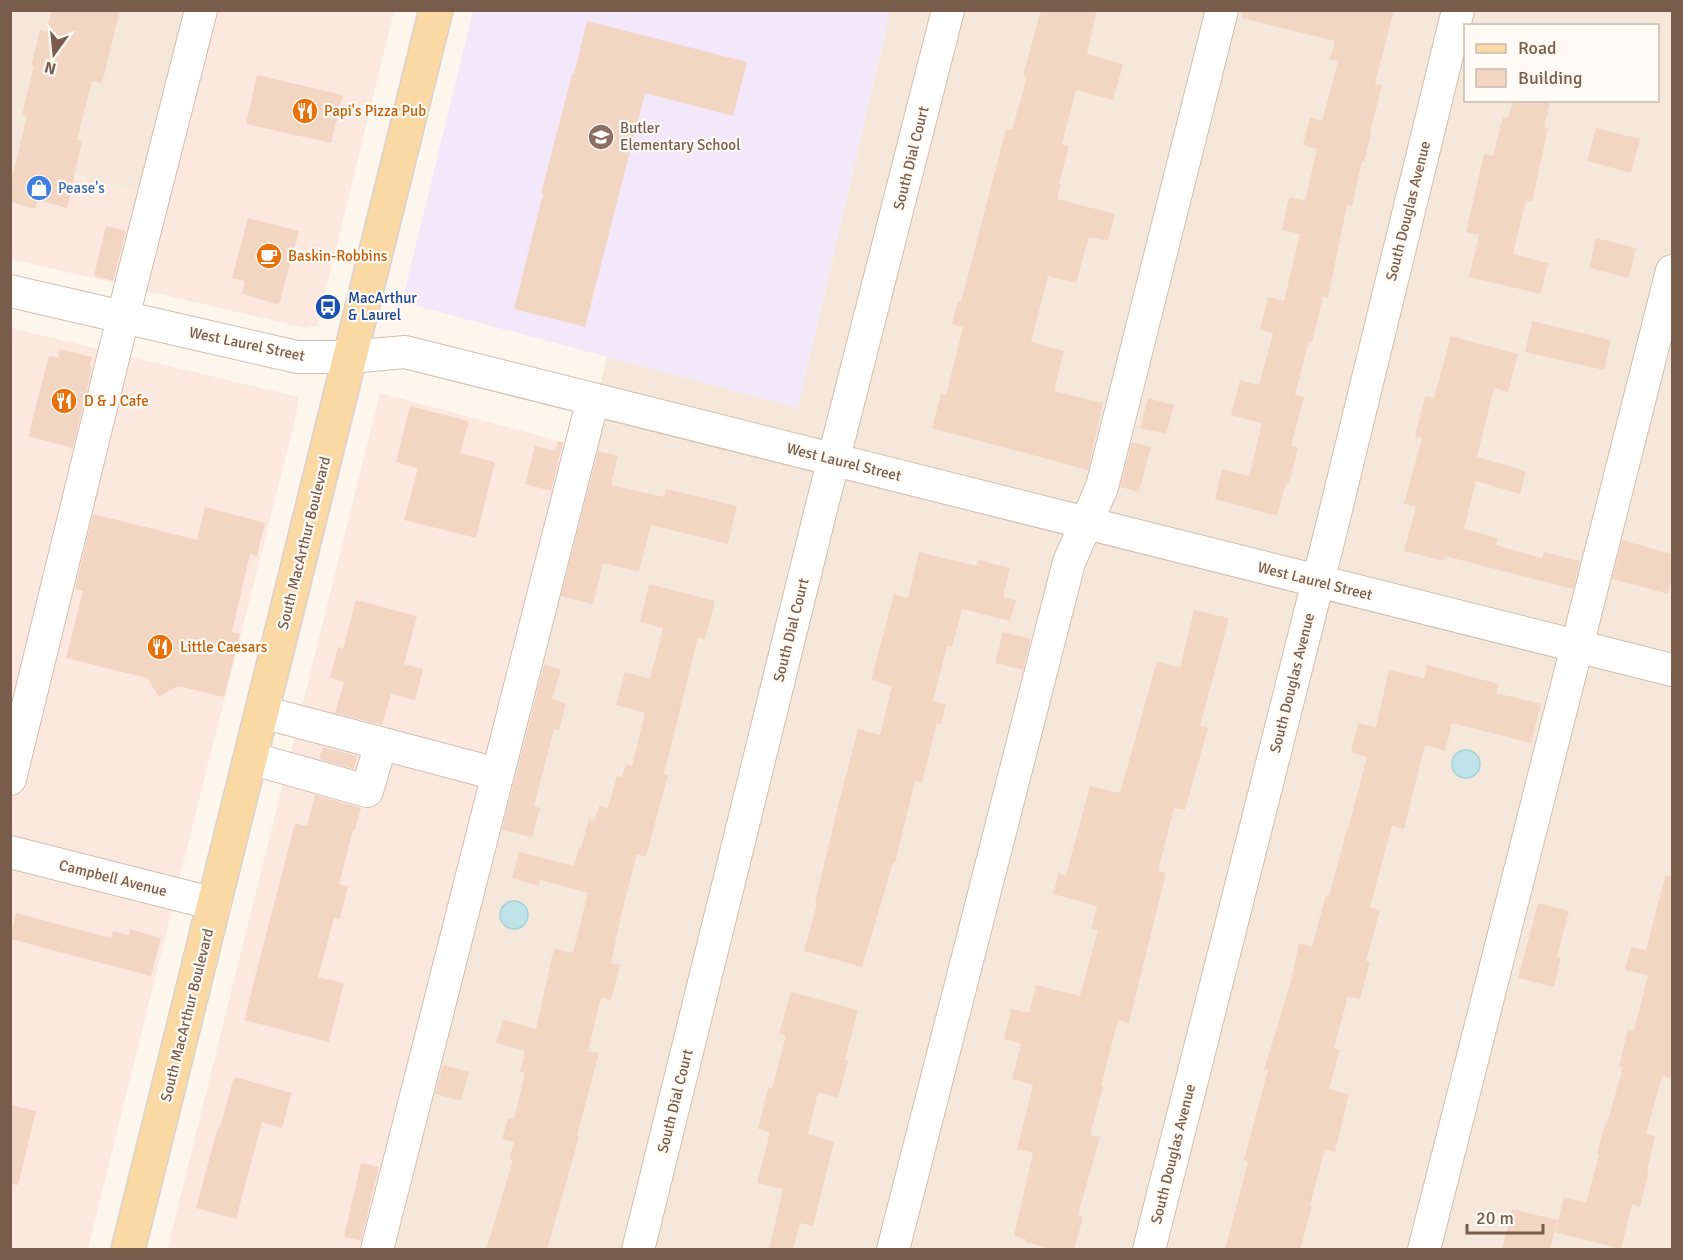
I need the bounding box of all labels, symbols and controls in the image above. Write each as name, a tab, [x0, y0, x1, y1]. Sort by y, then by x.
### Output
north arrow	[24, 24, 84, 84]
legend	[1464, 24, 1659, 102]
text: Road	[1518, 37, 1557, 59]
text: N	[42, 56, 58, 79]
text: Building	[1518, 67, 1582, 89]
restaurant icon: Papi's Pizza Pub	[290, 96, 320, 126]
place label: Papi's Pizza Pub	[324, 102, 426, 120]
street label: South Dial Court	[889, 104, 933, 212]
place label: Butler Elementary School	[620, 119, 741, 154]
school or university icon: Butler Elementary School	[586, 122, 616, 152]
street label: South Douglas Avenue	[1382, 139, 1434, 283]
shop icon: Pease's	[24, 173, 54, 203]
place label: Pease's	[58, 179, 105, 197]
cafe icon: Baskin-Robbins	[254, 241, 284, 271]
place label: Baskin-Robbins	[288, 247, 388, 265]
place label: MacArthur & Laurel	[348, 289, 417, 324]
bus stop icon: MacArthur & Laurel	[313, 292, 343, 322]
street label: West Laurel Street	[188, 323, 306, 365]
restaurant icon: D & J Cafe	[49, 386, 79, 416]
place label: D & J Cafe	[84, 392, 149, 410]
street label: West Laurel Street	[785, 439, 903, 485]
street label: South MacArthur Boulevard	[274, 455, 334, 631]
street label: West Laurel Street	[1256, 558, 1374, 604]
street label: South Dial Court	[769, 576, 813, 684]
street label: South Douglas Avenue	[1266, 611, 1318, 755]
restaurant icon: Little Caesars	[145, 632, 175, 662]
place label: Little Caesars	[180, 638, 268, 656]
street label: Campbell Avenue	[57, 856, 169, 900]
street label: South MacArthur Boulevard	[157, 927, 217, 1103]
street label: South Dial Court	[653, 1047, 697, 1155]
street label: South Douglas Avenue	[1147, 1082, 1199, 1226]
scale bar	[1467, 1197, 1544, 1235]
text: 20 m	[1476, 1207, 1514, 1229]

